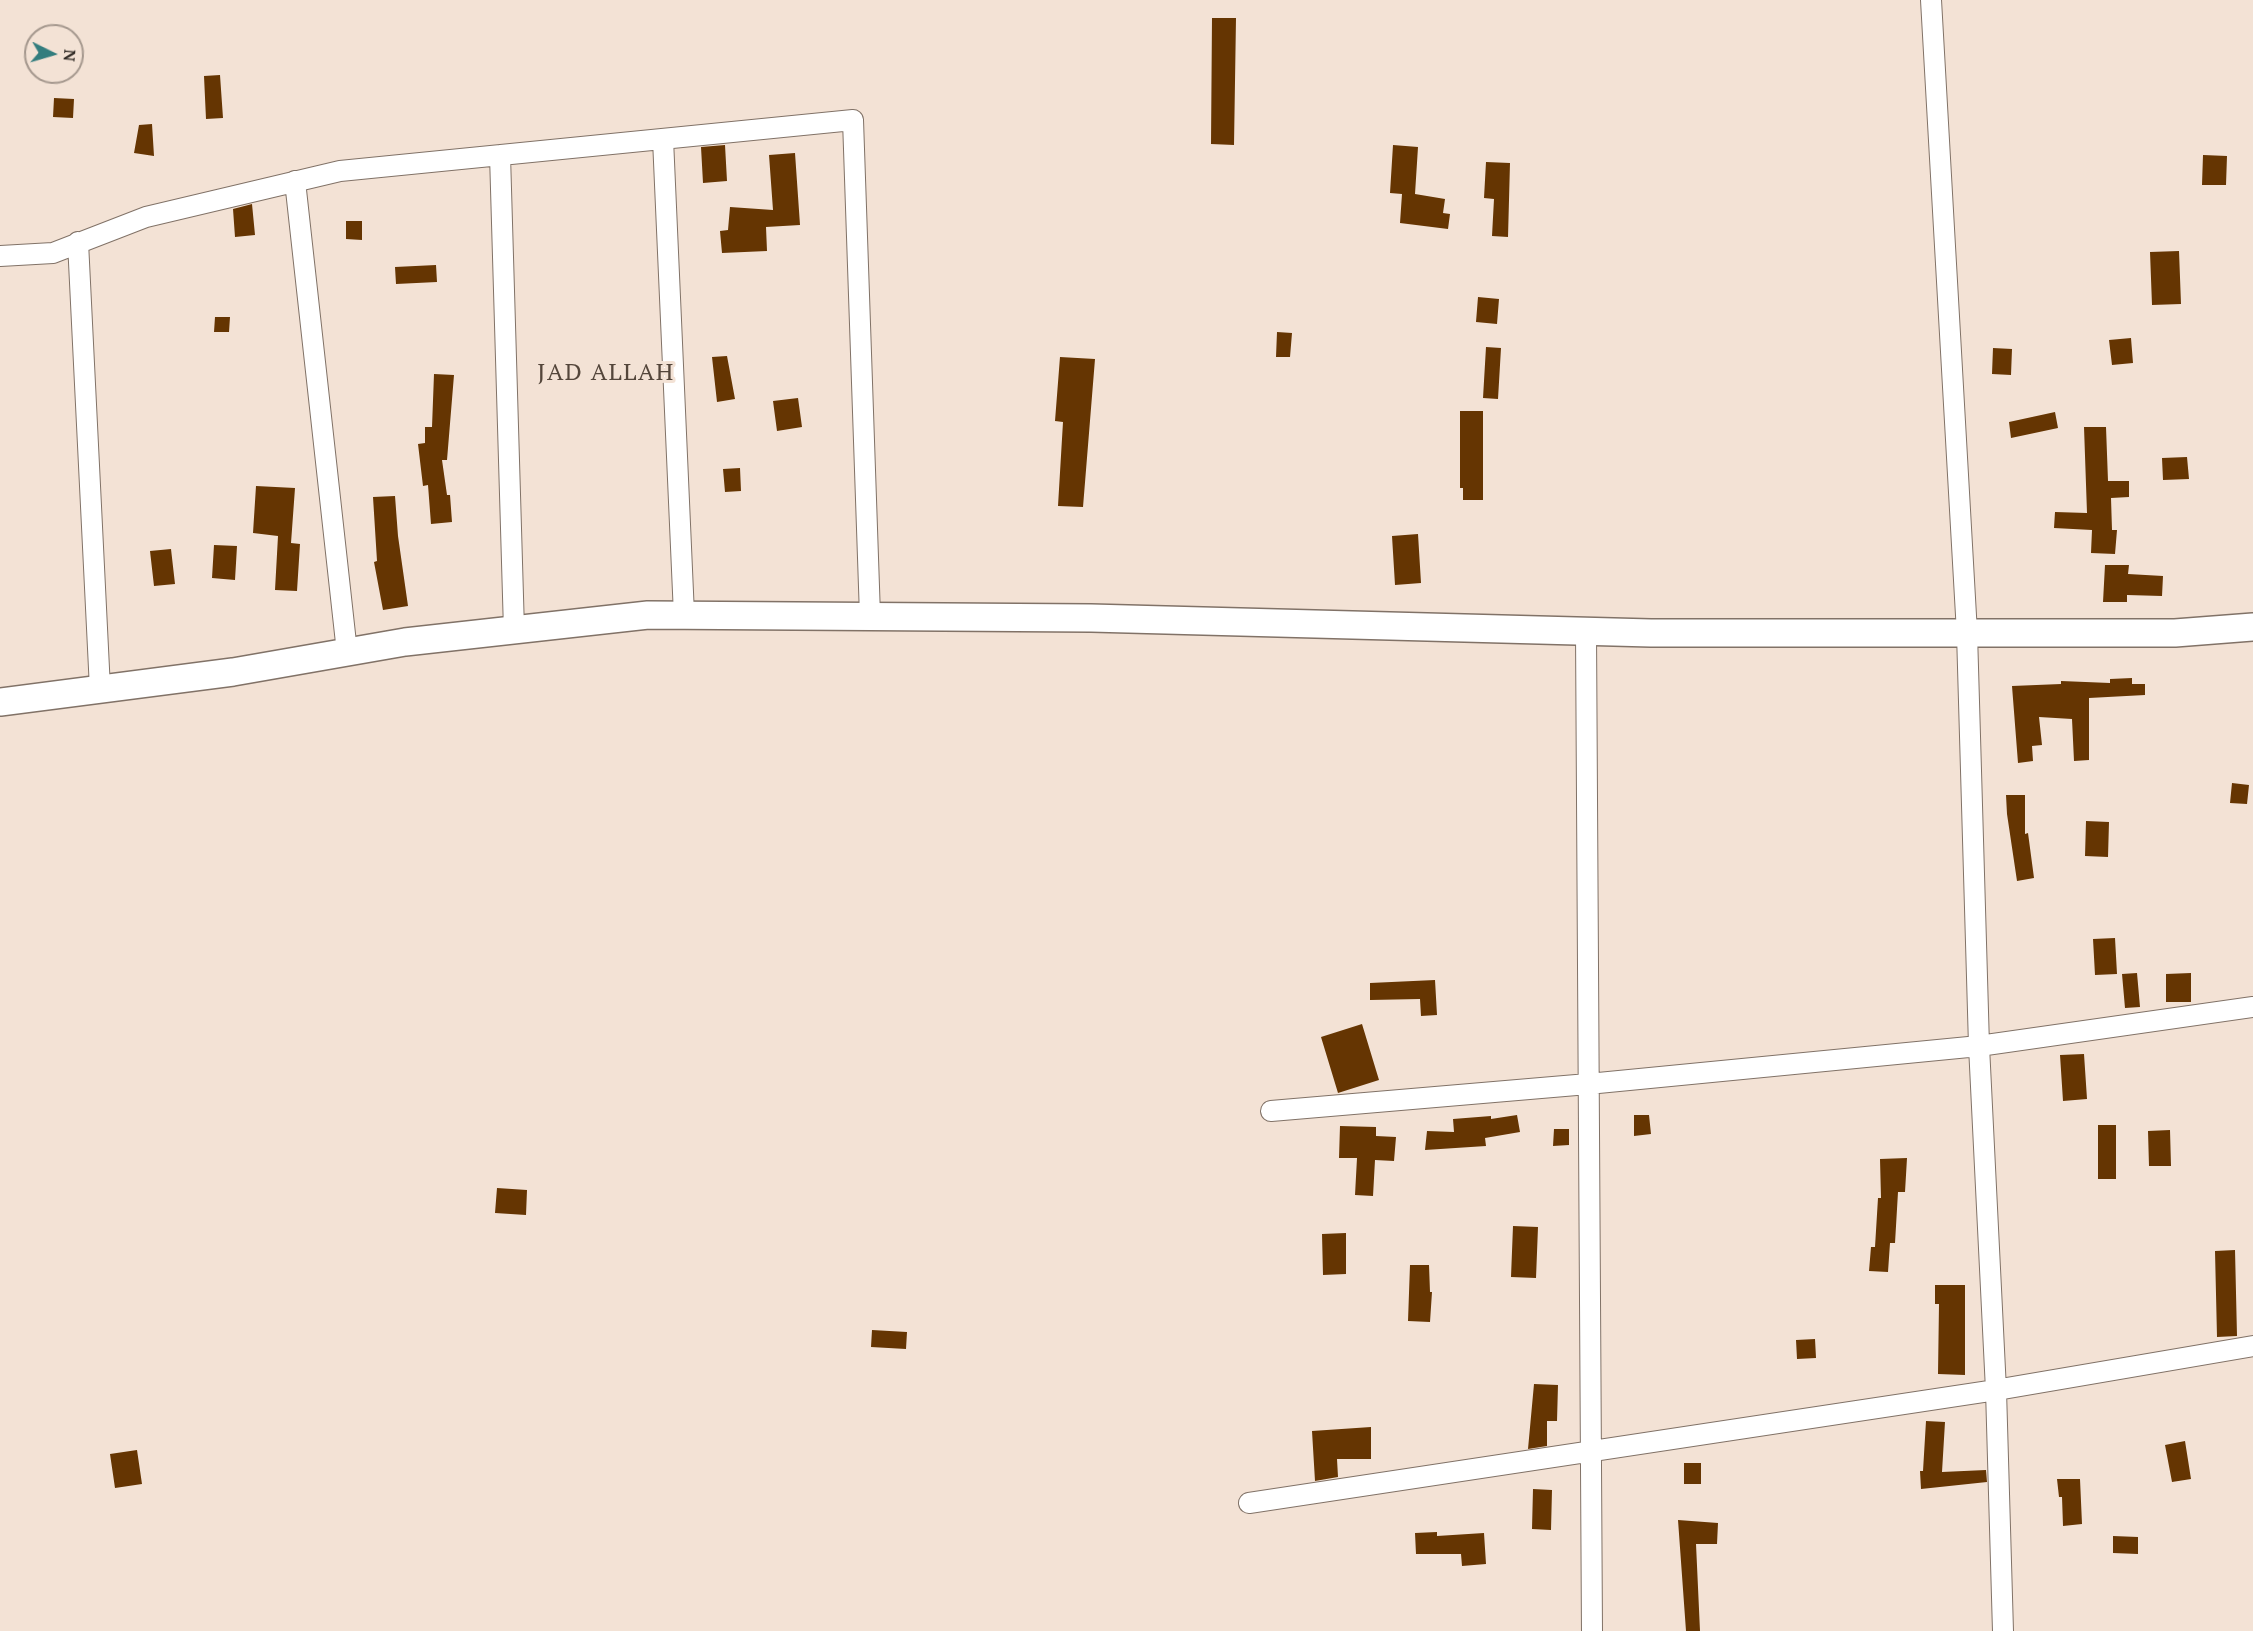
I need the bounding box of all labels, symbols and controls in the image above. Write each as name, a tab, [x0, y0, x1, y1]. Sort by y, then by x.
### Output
north arrow	[24, 24, 84, 84]
text: N	[58, 48, 81, 62]
district label: JAD ALLAH	[537, 359, 675, 387]

